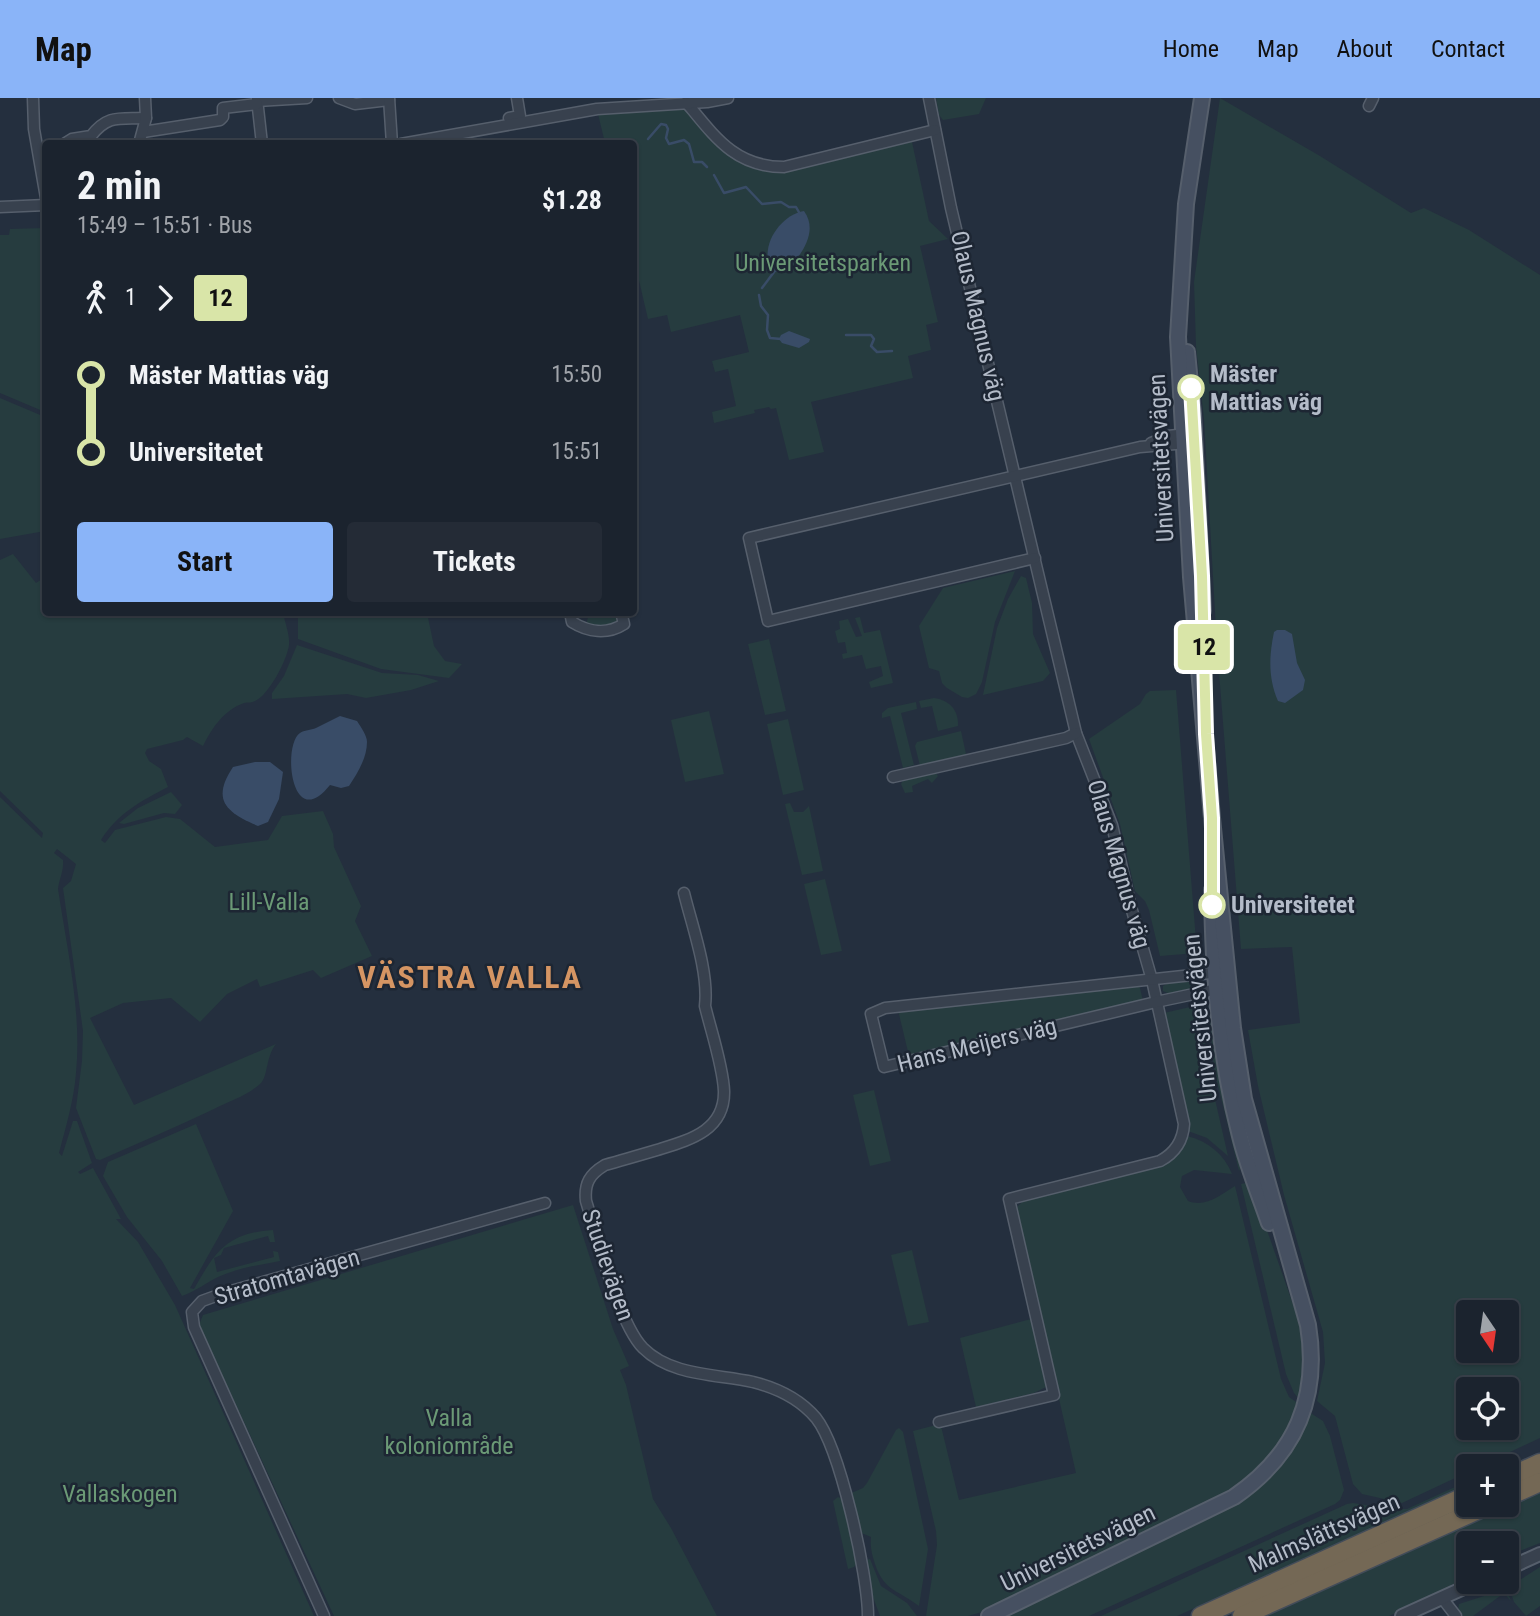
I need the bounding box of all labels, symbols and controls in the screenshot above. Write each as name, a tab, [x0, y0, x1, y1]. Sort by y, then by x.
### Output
text: Map	[35, 30, 92, 69]
text: Home	[1163, 35, 1219, 63]
text: Map	[1257, 35, 1299, 63]
text: About	[1337, 35, 1393, 63]
text: Contact	[1431, 35, 1505, 63]
text: 2 min	[77, 164, 161, 208]
text: $1.28	[542, 185, 602, 215]
text: 15:49 – 15:51 · Bus	[77, 212, 253, 239]
street label: Olaus Magnus väg	[945, 228, 1011, 404]
park label: Universitetsparken	[735, 249, 911, 277]
icon: walk	[77, 279, 115, 317]
icon: forward	[146, 279, 184, 317]
text: 1	[125, 284, 136, 311]
text: 12	[208, 284, 233, 312]
text: Mäster Mattias väg	[129, 360, 329, 390]
place label: Mäster Mattias väg	[1210, 360, 1322, 416]
text: 15:50	[551, 361, 602, 388]
street label: Universitetsvägen	[1143, 373, 1179, 543]
marker: Mäster Mattias väg	[1178, 375, 1204, 401]
text: Universitetet	[129, 437, 263, 467]
text: 15:51	[551, 438, 602, 465]
button: Start	[77, 522, 333, 602]
button: Tickets	[347, 522, 602, 602]
line badge: 12	[1172, 624, 1236, 670]
text: 12	[1192, 633, 1216, 661]
street label: Olaus Magnus väg	[1082, 776, 1156, 952]
park label: Lill-Valla	[229, 888, 309, 916]
place label: Universitetet	[1231, 891, 1355, 919]
marker: Universitetet	[1199, 892, 1225, 918]
street label: Universitetsvägen	[1177, 933, 1223, 1103]
district label: VÄSTRA VALLA	[357, 958, 583, 996]
street label: Hans Meijers väg	[894, 1012, 1060, 1078]
street label: Studievägen	[576, 1206, 640, 1324]
street label: Stratomtavägen	[211, 1243, 363, 1311]
north arrow	[1456, 1300, 1519, 1363]
map controls	[1456, 1300, 1519, 1594]
button: locate	[1456, 1377, 1519, 1440]
park label: Valla koloniområde	[384, 1404, 514, 1460]
button: +	[1456, 1454, 1519, 1517]
park label: Vallaskogen	[62, 1480, 178, 1508]
street label: Malmslättsvägen	[1244, 1487, 1404, 1579]
street label: Universitetsvägen	[996, 1498, 1160, 1598]
button: −	[1456, 1531, 1519, 1594]

